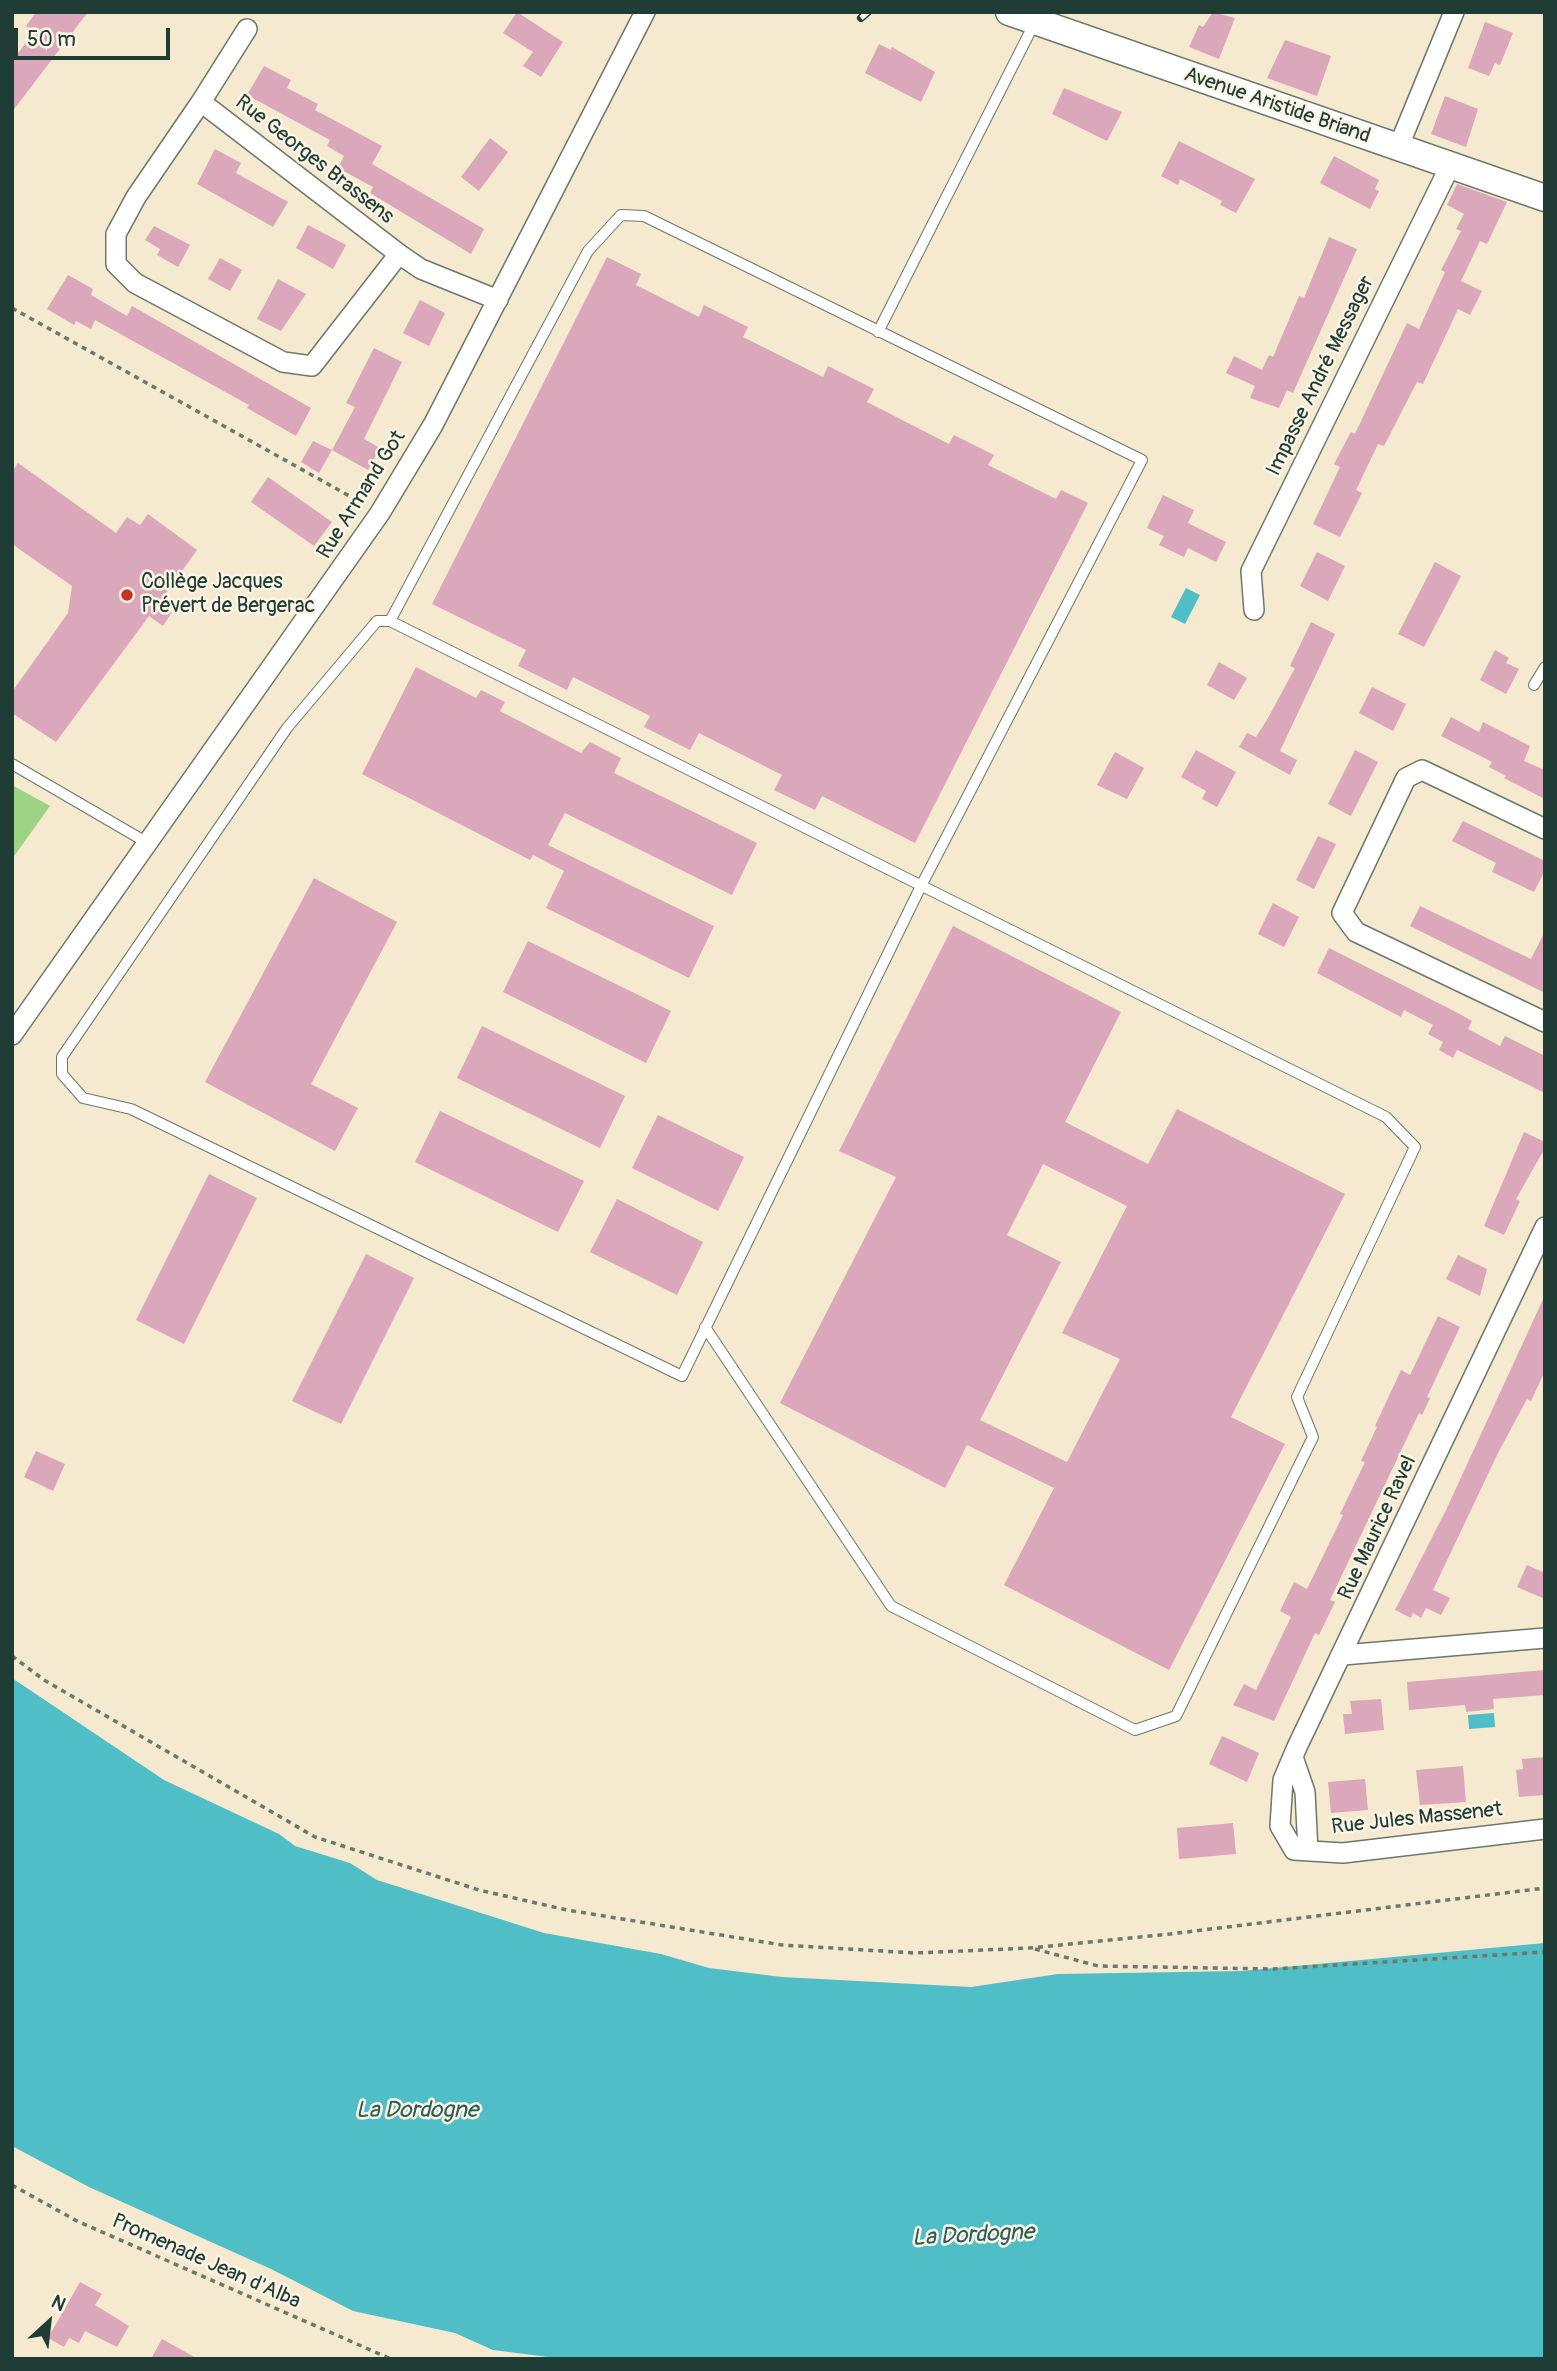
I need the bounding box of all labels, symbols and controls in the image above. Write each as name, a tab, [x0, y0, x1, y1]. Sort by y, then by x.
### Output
scale bar	[18, 14, 173, 58]
text: 50 m	[27, 26, 76, 53]
street label: Avenue Aristide Briand	[1181, 62, 1373, 150]
street label: Rue Georges Brassens	[230, 90, 398, 230]
street label: Impasse André Messager	[1262, 272, 1380, 480]
street label: Rue Armand Got	[312, 426, 412, 564]
place label: Collège Jacques Prévert de Bergerac	[141, 570, 315, 620]
marker: Collège Jacques Prévert de Bergerac	[119, 587, 135, 603]
street label: Rue Maurice Ravel	[1334, 1452, 1422, 1604]
street label: Rue Jules Massenet	[1330, 1797, 1504, 1841]
water label: La Dordogne	[356, 2097, 478, 2125]
street label: Promenade Jean d'Alba	[108, 2209, 304, 2315]
water label: La Dordogne	[911, 2219, 1035, 2253]
north arrow	[14, 2287, 84, 2357]
text: N	[47, 2290, 70, 2317]

